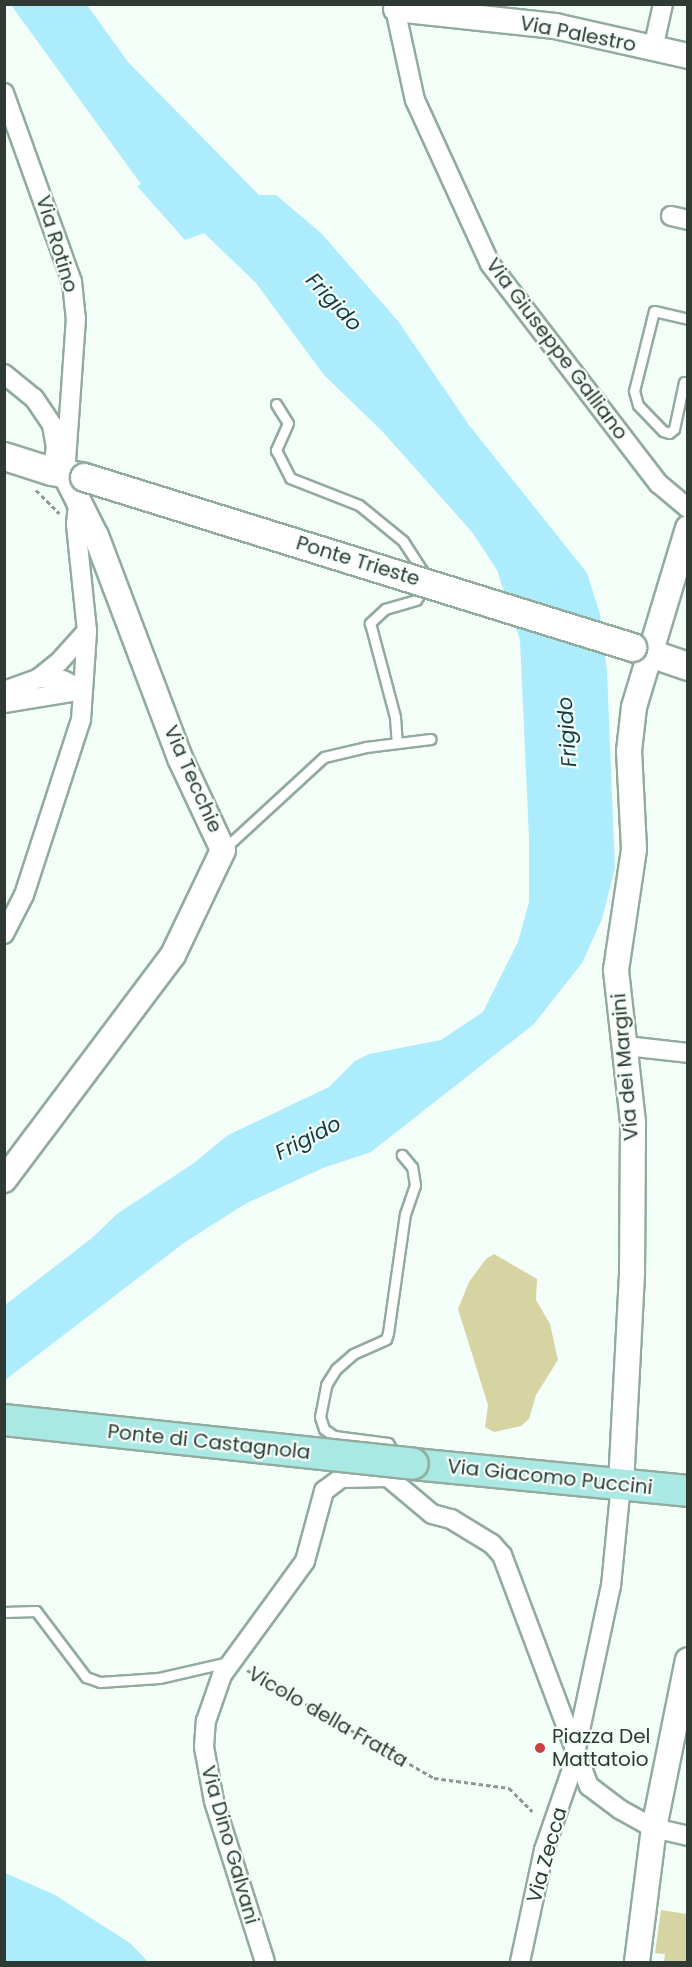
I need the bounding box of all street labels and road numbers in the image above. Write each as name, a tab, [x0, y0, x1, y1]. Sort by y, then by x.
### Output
street label: Via Palestro	[518, 11, 638, 57]
street label: Via Rotino	[31, 193, 83, 295]
street label: Via Giuseppe Galliano	[481, 253, 633, 445]
street label: Ponte Trieste	[293, 531, 423, 591]
street label: Via Tecchie	[159, 722, 227, 836]
street label: Via dei Margini	[607, 992, 643, 1142]
street label: Ponte di Castagnola	[106, 1419, 312, 1465]
street label: Via Giacomo Puccini	[446, 1454, 654, 1500]
street label: Vicolo della Fratta	[244, 1662, 412, 1772]
street label: Via Dino Galvani	[196, 1763, 264, 1927]
street label: Via Zecca	[522, 1804, 572, 1906]

